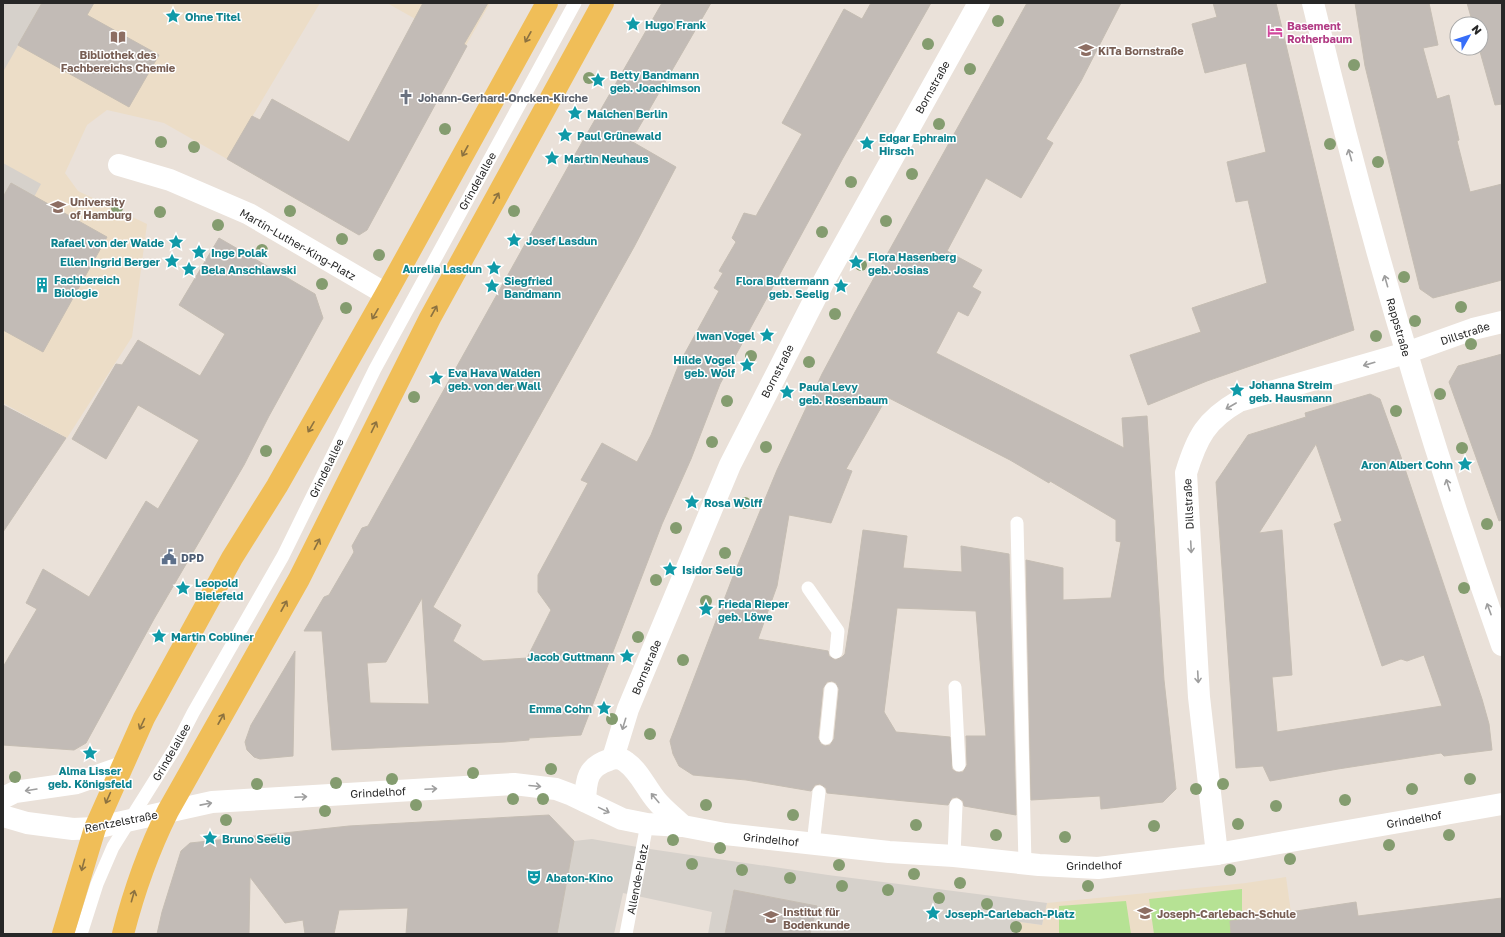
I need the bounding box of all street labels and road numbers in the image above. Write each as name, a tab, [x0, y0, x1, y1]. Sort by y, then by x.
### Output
street label: Bornstraße	[912, 58, 952, 116]
street label: Grindelallee	[456, 150, 498, 212]
street label: Martin-Luther-King-Platz	[238, 205, 359, 283]
street label: Rappstraße	[1384, 296, 1414, 358]
street label: Dillstraße	[1439, 319, 1491, 347]
street label: Bornstraße	[758, 342, 796, 400]
street label: Grindelallee	[306, 436, 346, 500]
street label: Dillstraße	[1180, 478, 1196, 530]
street label: Bornstraße	[629, 638, 663, 696]
street label: Grindelallee	[149, 721, 193, 783]
street label: Grindelhof	[350, 784, 406, 800]
street label: Rentzelstraße	[83, 808, 159, 834]
street label: Grindelhof	[1385, 808, 1443, 830]
street label: Grindelhof	[743, 830, 799, 848]
street label: Allende-Platz	[624, 842, 650, 915]
street label: Grindelhof	[1066, 858, 1122, 872]

